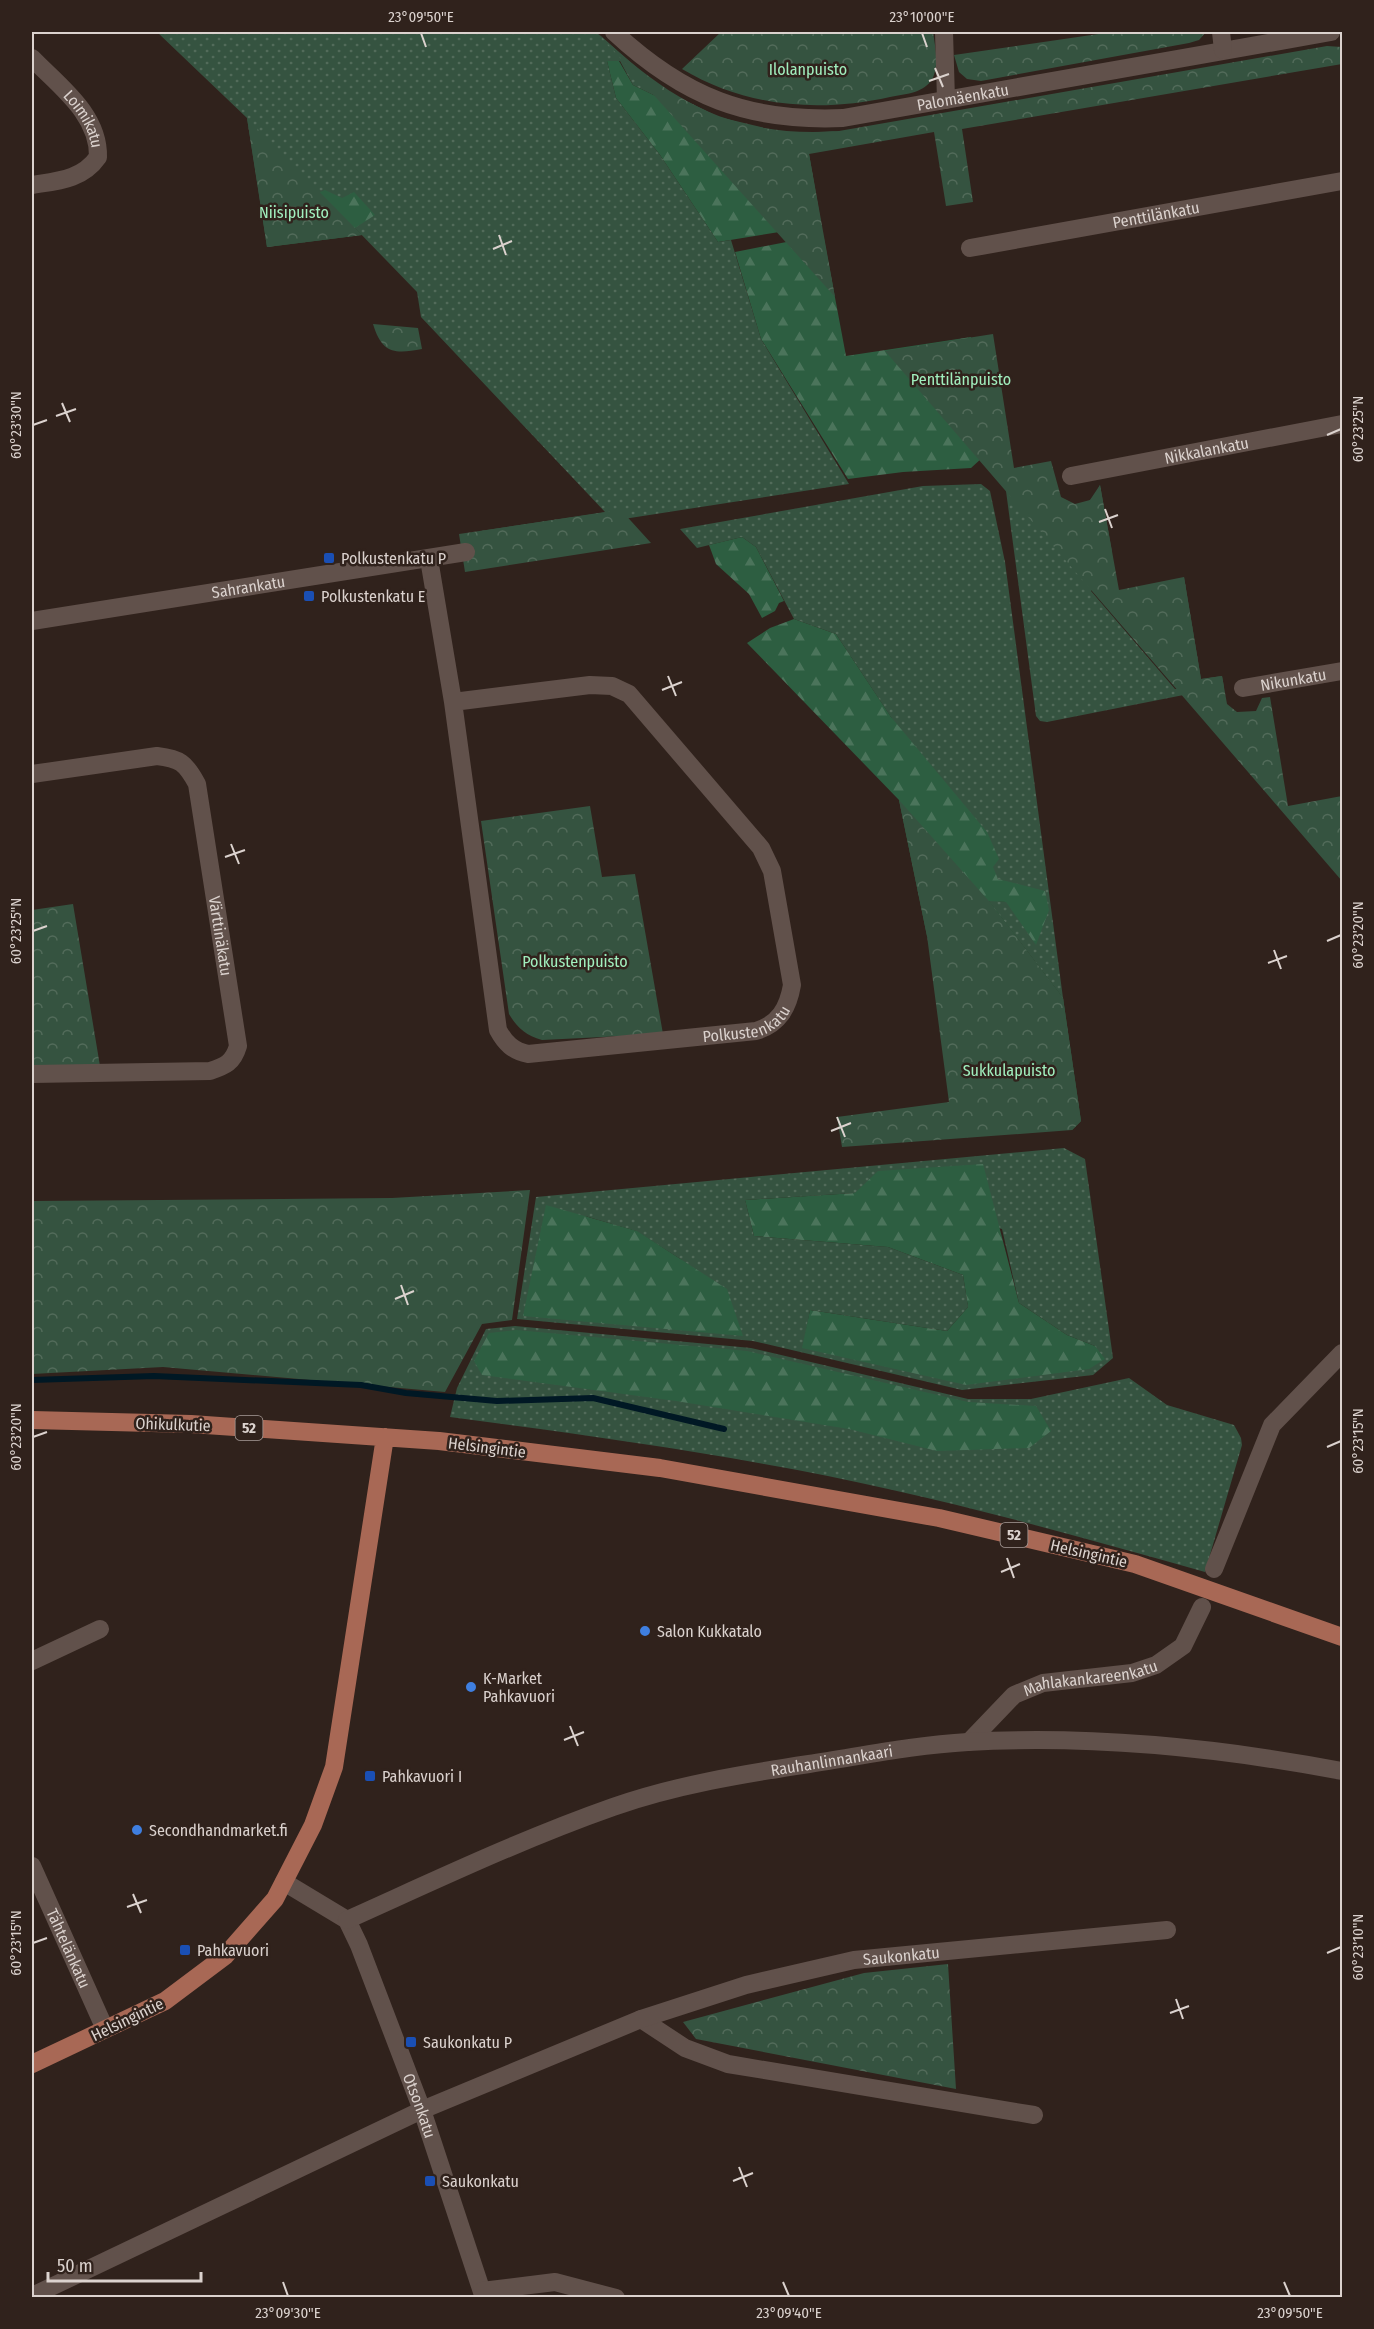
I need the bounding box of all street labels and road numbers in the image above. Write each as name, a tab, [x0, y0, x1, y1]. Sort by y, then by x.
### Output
street label: Palomäenkatu	[915, 80, 1010, 115]
street label: Loimikatu	[60, 86, 107, 149]
street label: Penttilänkatu	[1111, 198, 1201, 232]
street label: Nikkalankatu	[1163, 433, 1250, 468]
street label: Sahrankatu	[210, 572, 287, 602]
street label: Nikunkatu	[1259, 665, 1328, 695]
street label: Värttinäkatu	[205, 895, 236, 977]
street label: Polkustenkatu	[702, 1002, 794, 1046]
street label: Ohikulkutie	[135, 1414, 211, 1435]
road number: 52	[236, 1416, 262, 1440]
street label: Helsingintie	[447, 1433, 527, 1462]
road number: 52	[1000, 1523, 1028, 1547]
street label: Helsingintie	[1049, 1535, 1129, 1572]
street label: Mahlakankareenkatu	[1021, 1656, 1160, 1700]
street label: Rauhanlinnankaari	[769, 1742, 894, 1780]
street label: Tähtelänkatu	[42, 1906, 94, 1991]
street label: Saukonkatu	[862, 1943, 941, 1969]
street label: Helsingintie	[88, 1994, 167, 2045]
street label: Otsonkatu	[399, 2071, 440, 2141]

